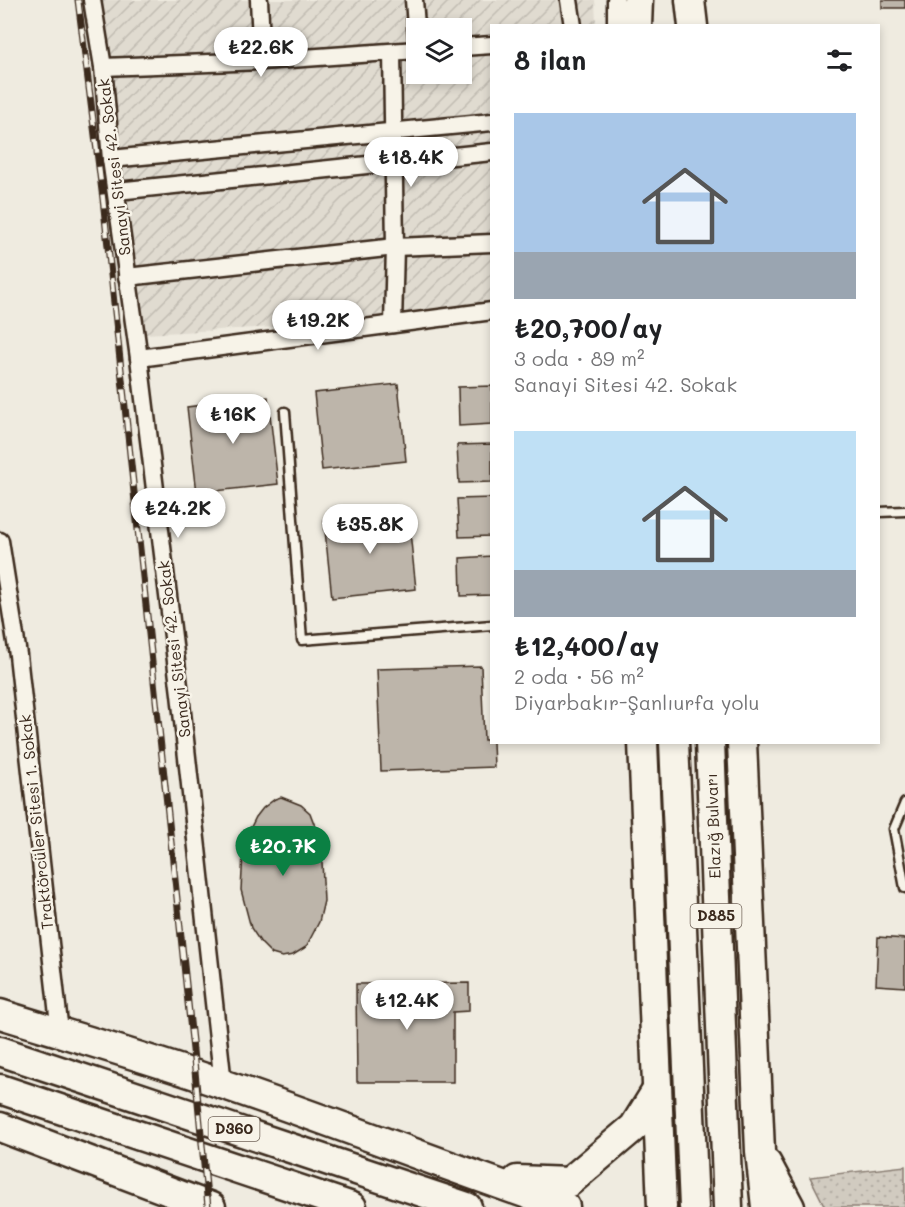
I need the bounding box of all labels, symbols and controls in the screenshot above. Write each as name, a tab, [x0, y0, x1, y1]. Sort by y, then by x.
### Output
map controls	[406, 18, 472, 84]
button: layers	[406, 18, 472, 84]
pin: ₺22.6K	[212, 27, 310, 78]
text: ₺22.6K	[228, 33, 294, 59]
text: 8 ilan	[514, 43, 586, 77]
icon: filters	[823, 44, 856, 77]
street label: Sanayi Sitesi 42. Sokak	[92, 77, 135, 257]
pin: ₺18.4K	[362, 137, 460, 188]
text: ₺18.4K	[378, 143, 444, 169]
icon: home	[631, 152, 739, 260]
pin: ₺19.2K	[269, 300, 367, 351]
text: ₺19.2K	[286, 306, 350, 332]
text: ₺20,700/ay	[514, 311, 663, 345]
text: 3 oda · 89 m²	[514, 345, 644, 371]
text: Sanayi Sitesi 42. Sokak	[514, 371, 737, 397]
pin: ₺16K	[197, 394, 269, 445]
text: ₺16K	[210, 400, 256, 426]
icon: home	[631, 470, 739, 578]
pin: ₺24.2K	[129, 488, 227, 539]
text: ₺24.2K	[145, 494, 211, 520]
pin: ₺35.8K	[321, 504, 419, 555]
text: ₺35.8K	[336, 510, 404, 536]
street label: Sanayi Sitesi 42. Sokak	[152, 559, 195, 739]
text: ₺12,400/ay	[514, 629, 659, 663]
text: 2 oda · 56 m²	[514, 663, 644, 689]
text: Diyarbakır-Şanlıurfa yolu	[514, 689, 759, 715]
street label: Traktörcüler Sitesi 1. Sokak	[14, 713, 57, 931]
street label: Elazığ Bulvarı	[700, 773, 725, 879]
pin: ₺20.7K	[234, 826, 332, 877]
text: ₺20.7K	[250, 832, 317, 858]
road number: D885	[690, 904, 742, 928]
pin: ₺12.4K	[358, 980, 456, 1031]
text: ₺12.4K	[375, 986, 439, 1012]
road number: D360	[208, 1117, 260, 1141]

